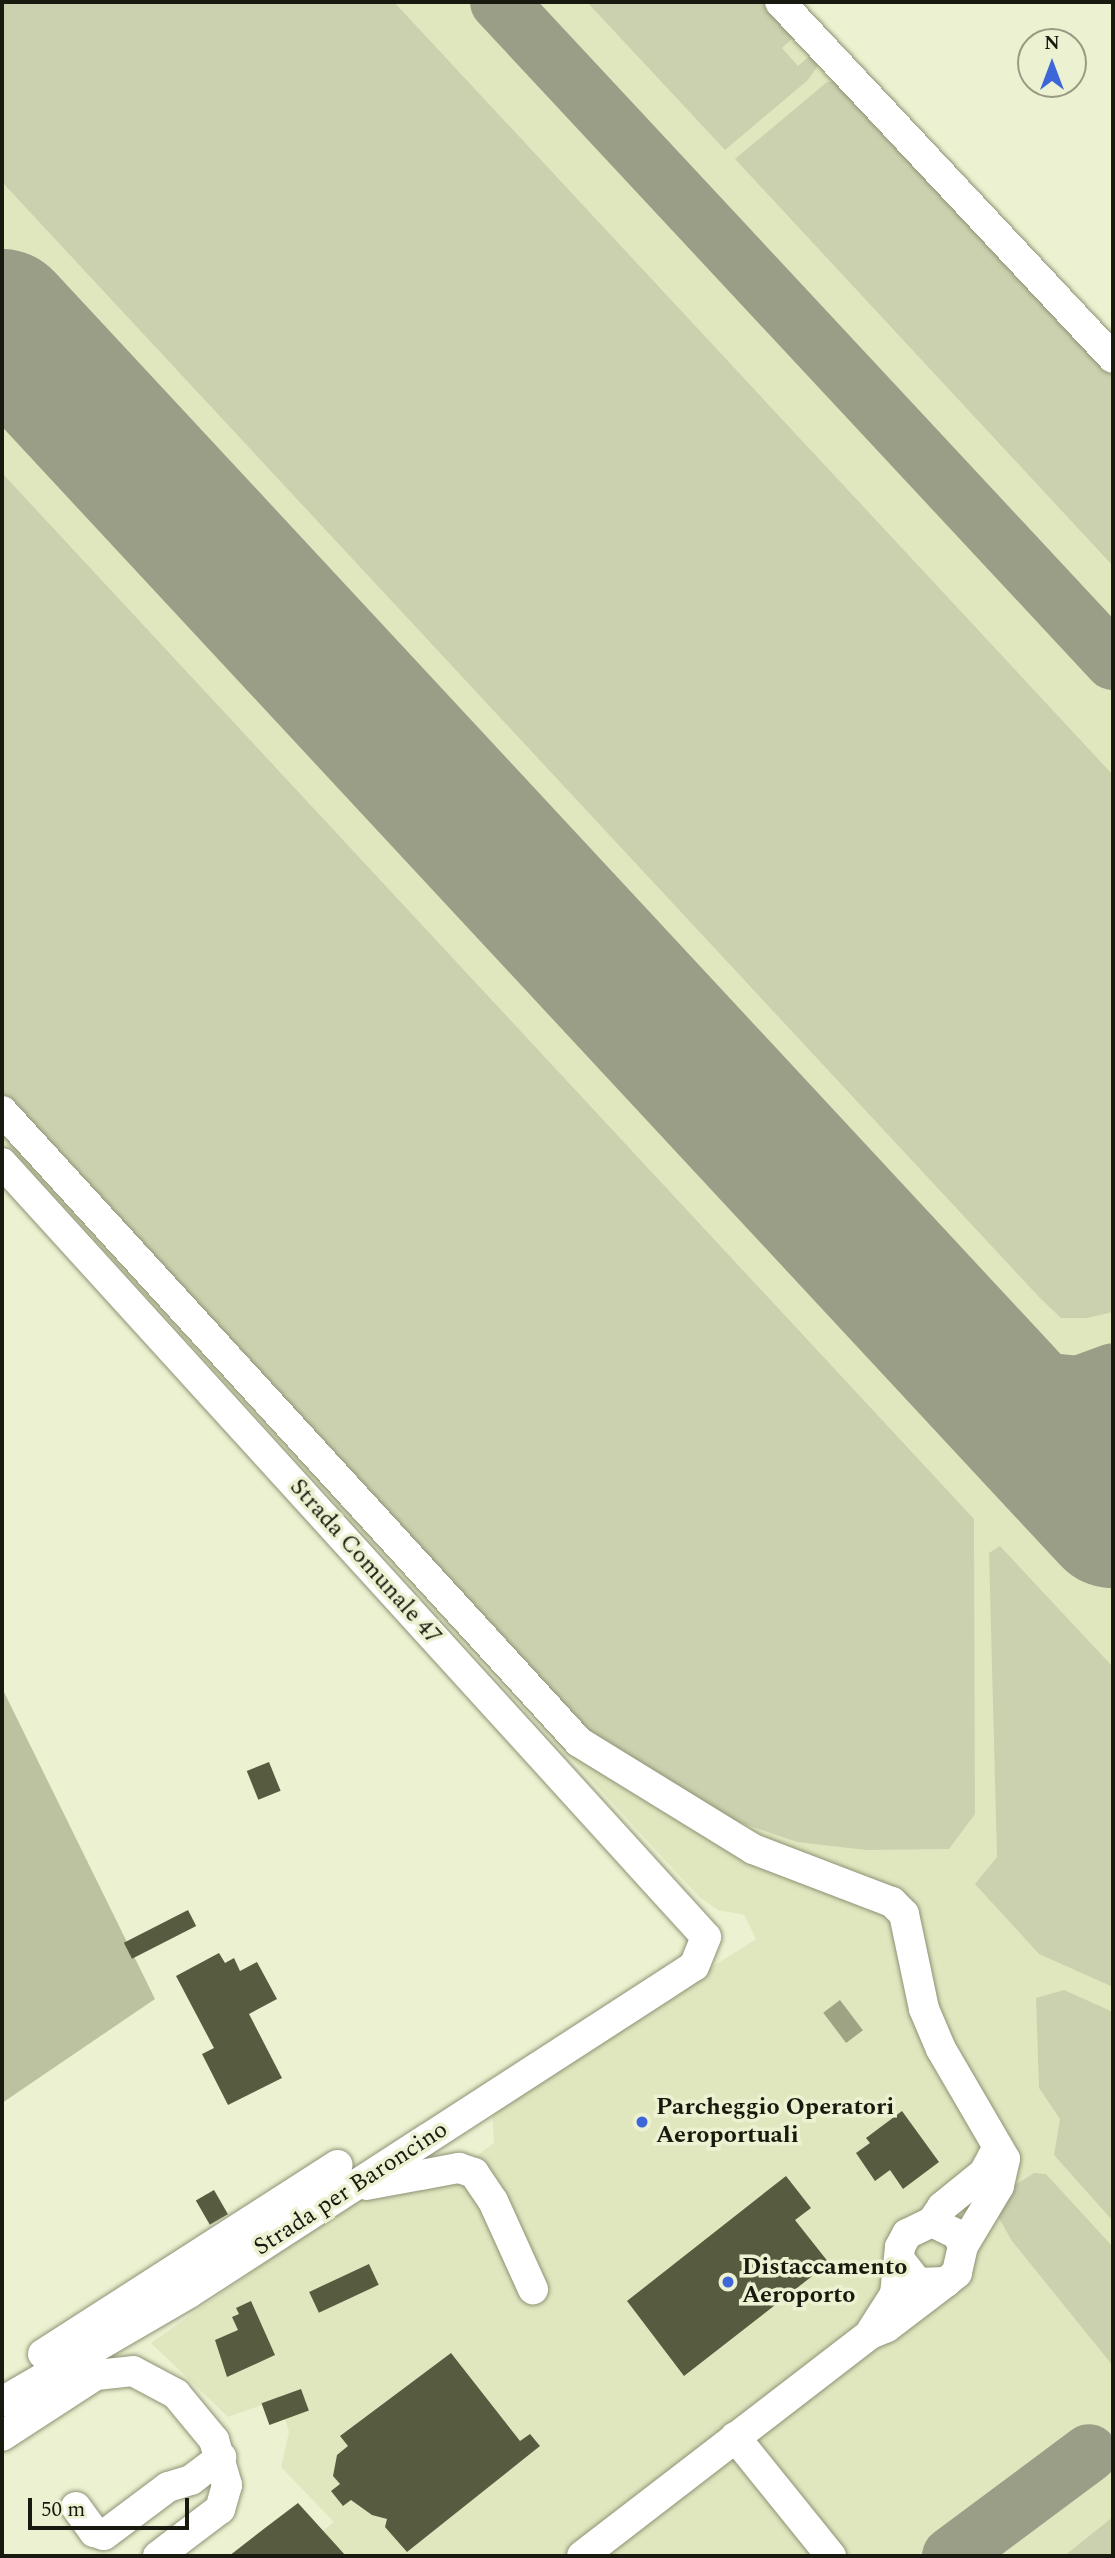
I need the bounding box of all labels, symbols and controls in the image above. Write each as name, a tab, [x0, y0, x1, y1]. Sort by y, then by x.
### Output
north arrow	[1017, 28, 1087, 98]
text: N	[1044, 29, 1060, 58]
street label: Strada Comunale 47	[283, 1473, 447, 1651]
place label: Parcheggio Operatori Aeroportuali	[656, 2094, 894, 2150]
marker: Parcheggio Operatori Aeroportuali	[634, 2114, 650, 2130]
street label: Strada per Baroncino	[249, 2116, 453, 2262]
place label: Distaccamento Aeroporto	[742, 2254, 907, 2310]
marker: Distaccamento Aeroporto	[720, 2274, 736, 2290]
scale bar	[32, 2484, 192, 2528]
text: 50 m	[41, 2494, 85, 2526]

